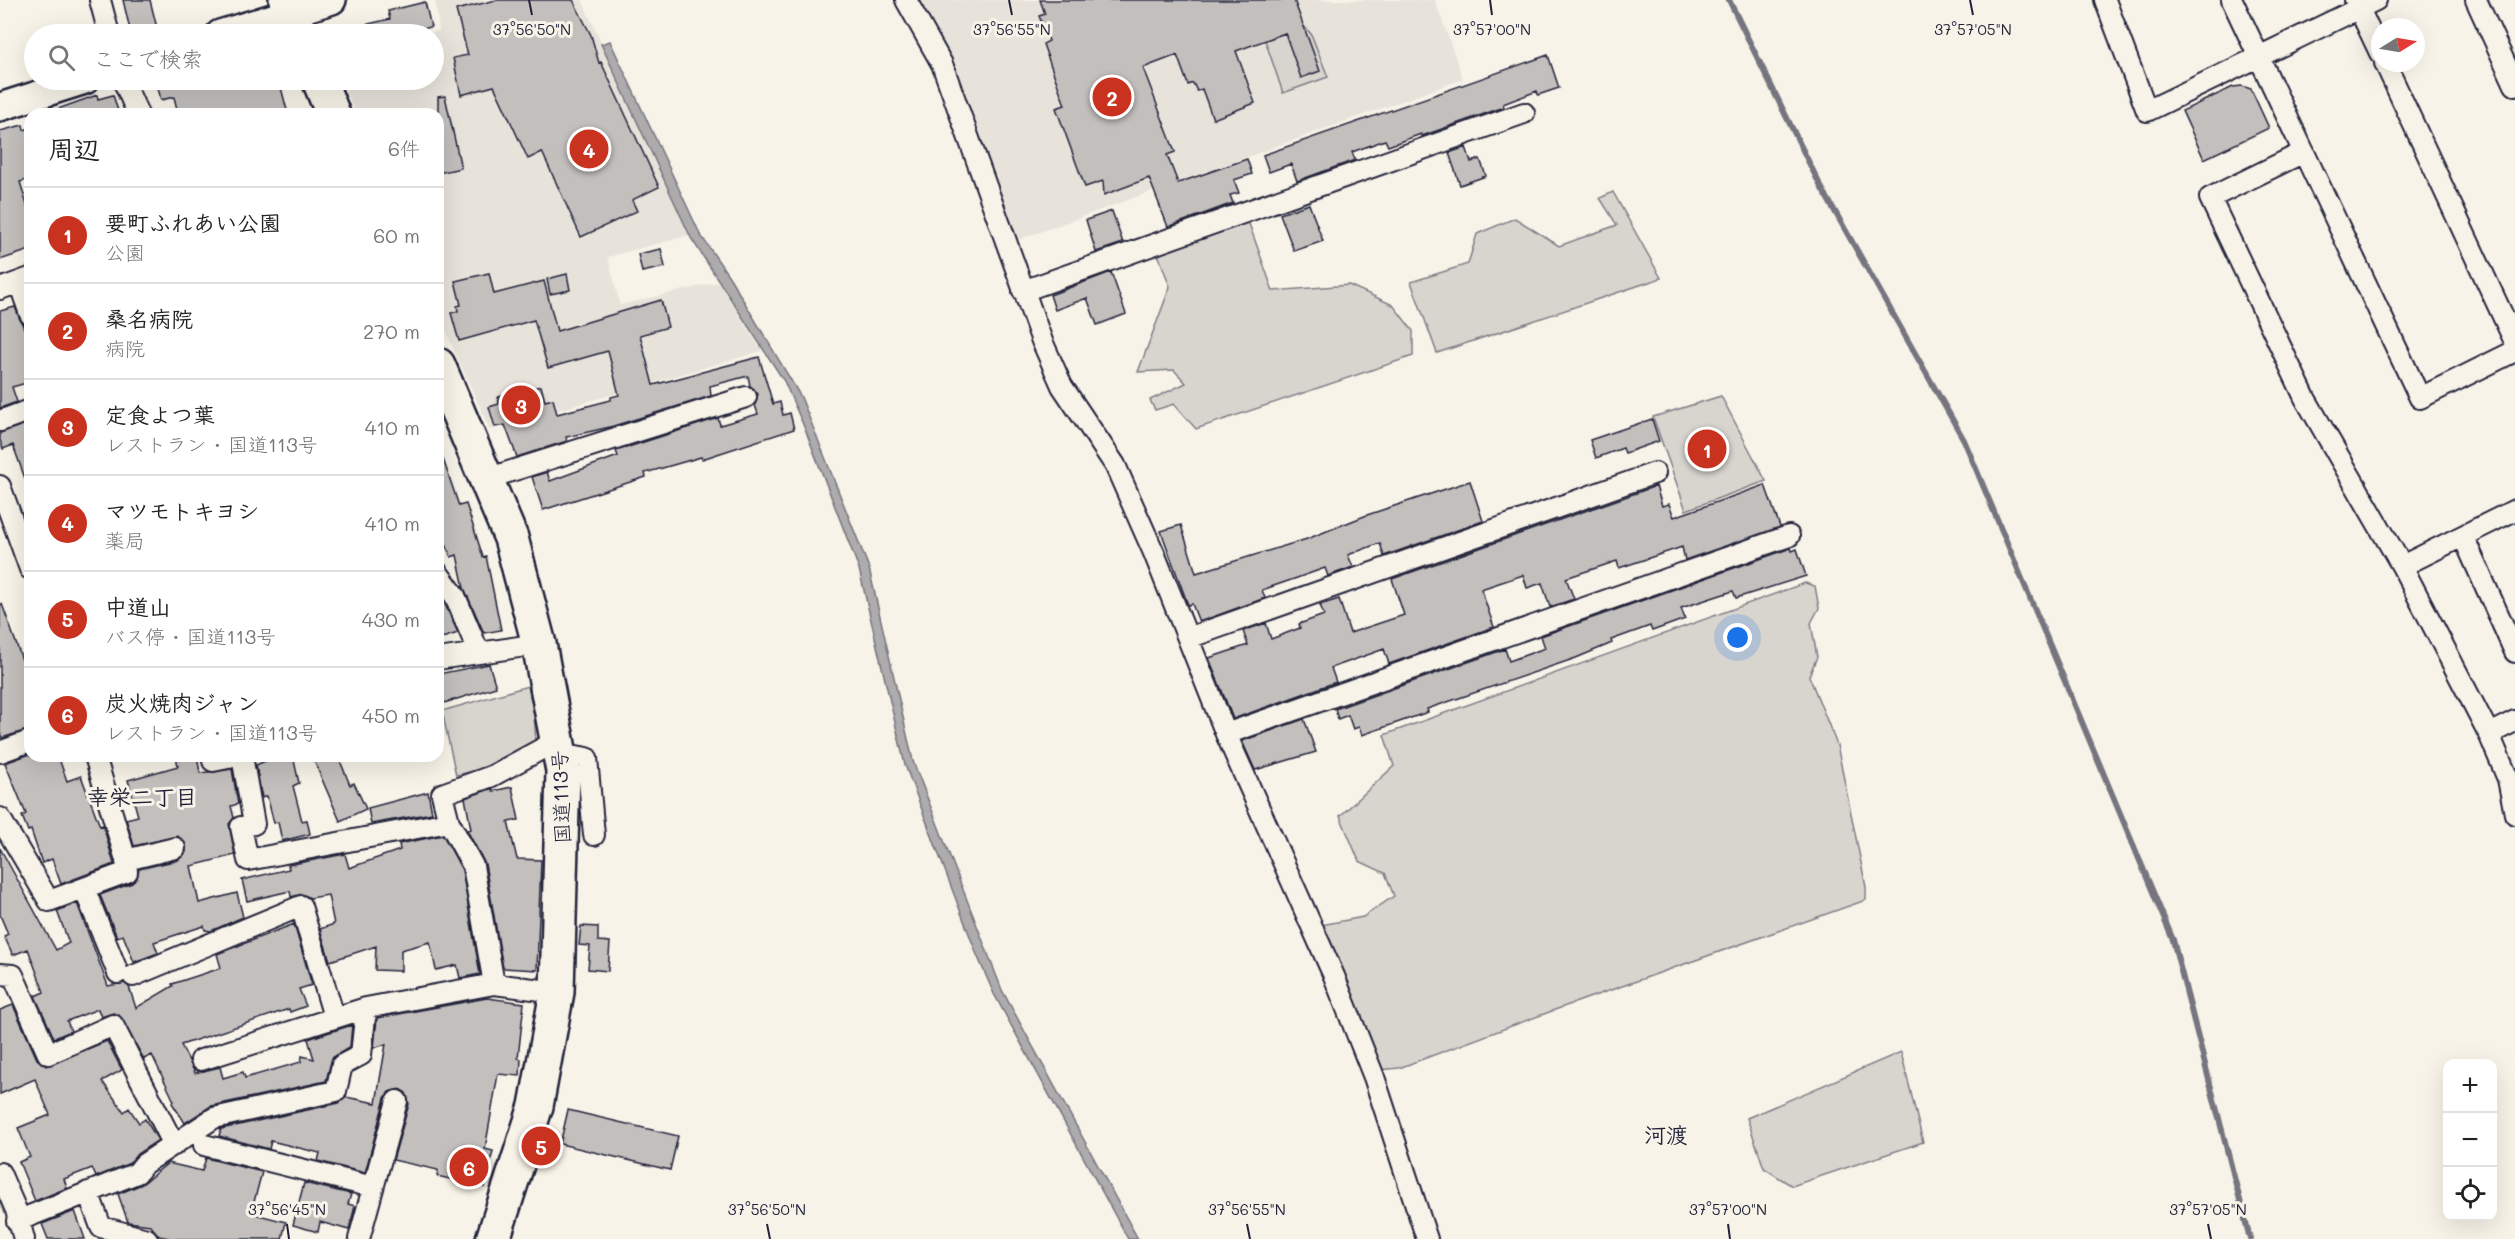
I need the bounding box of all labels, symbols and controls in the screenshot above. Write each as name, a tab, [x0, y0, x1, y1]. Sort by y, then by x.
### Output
north arrow	[2371, 18, 2425, 72]
text: 37°56'50"N	[493, 19, 571, 39]
text: 37°56'55"N	[973, 19, 1051, 39]
text: 37°57'00"N	[1453, 19, 1531, 39]
text: 37°57'05"N	[1934, 19, 2012, 39]
search box	[24, 24, 444, 90]
icon: search	[45, 41, 78, 74]
text: ここで検索	[93, 44, 203, 73]
pin: 2	[1092, 74, 1132, 120]
pin: 4	[570, 126, 608, 172]
text: 周辺	[48, 132, 100, 166]
text: 6件	[388, 135, 420, 161]
text: 要町ふれあい公園	[105, 208, 281, 237]
text: 1	[63, 222, 72, 248]
text: 60 m	[373, 222, 420, 248]
text: 公園	[105, 239, 145, 265]
text: 桑名病院	[105, 304, 193, 333]
text: 2	[62, 318, 73, 344]
text: 270 m	[363, 318, 420, 344]
text: 病院	[105, 335, 145, 361]
pin: 3	[502, 382, 540, 428]
text: 定食よつ葉	[105, 400, 215, 429]
text: 3	[62, 414, 74, 440]
text: 410 m	[365, 414, 420, 440]
pin: 1	[1688, 426, 1726, 472]
text: レストラン · 国道113号	[105, 431, 318, 457]
text: マツモトキヨシ	[105, 496, 259, 525]
text: 4	[61, 510, 74, 536]
text: 410 m	[365, 510, 420, 536]
text: 薬局	[105, 527, 145, 553]
text: 中道山	[105, 592, 171, 621]
text: 5	[62, 606, 73, 632]
text: 430 m	[362, 606, 420, 632]
text: バス停 · 国道113号	[105, 623, 276, 649]
your location	[1723, 623, 1752, 652]
text: 炭火焼肉ジャン	[105, 688, 259, 717]
text: 6	[61, 702, 74, 728]
text: 450 m	[362, 702, 420, 728]
text: レストラン · 国道113号	[105, 719, 318, 745]
street label: 国道113号	[545, 750, 575, 844]
district label: 幸栄二丁目	[87, 782, 197, 811]
map controls	[2443, 1059, 2497, 1221]
button: +	[2443, 1059, 2497, 1113]
button: −	[2443, 1113, 2497, 1167]
district label: 河渡	[1644, 1120, 1688, 1149]
pin: 5	[522, 1124, 560, 1168]
pin: 6	[450, 1144, 488, 1190]
button: locate	[2443, 1167, 2497, 1221]
text: 37°56'45"N	[248, 1199, 326, 1219]
text: 37°56'50"N	[728, 1199, 806, 1219]
text: 37°56'55"N	[1208, 1199, 1286, 1219]
text: 37°57'00"N	[1689, 1199, 1767, 1219]
text: 37°57'05"N	[2169, 1199, 2247, 1219]

